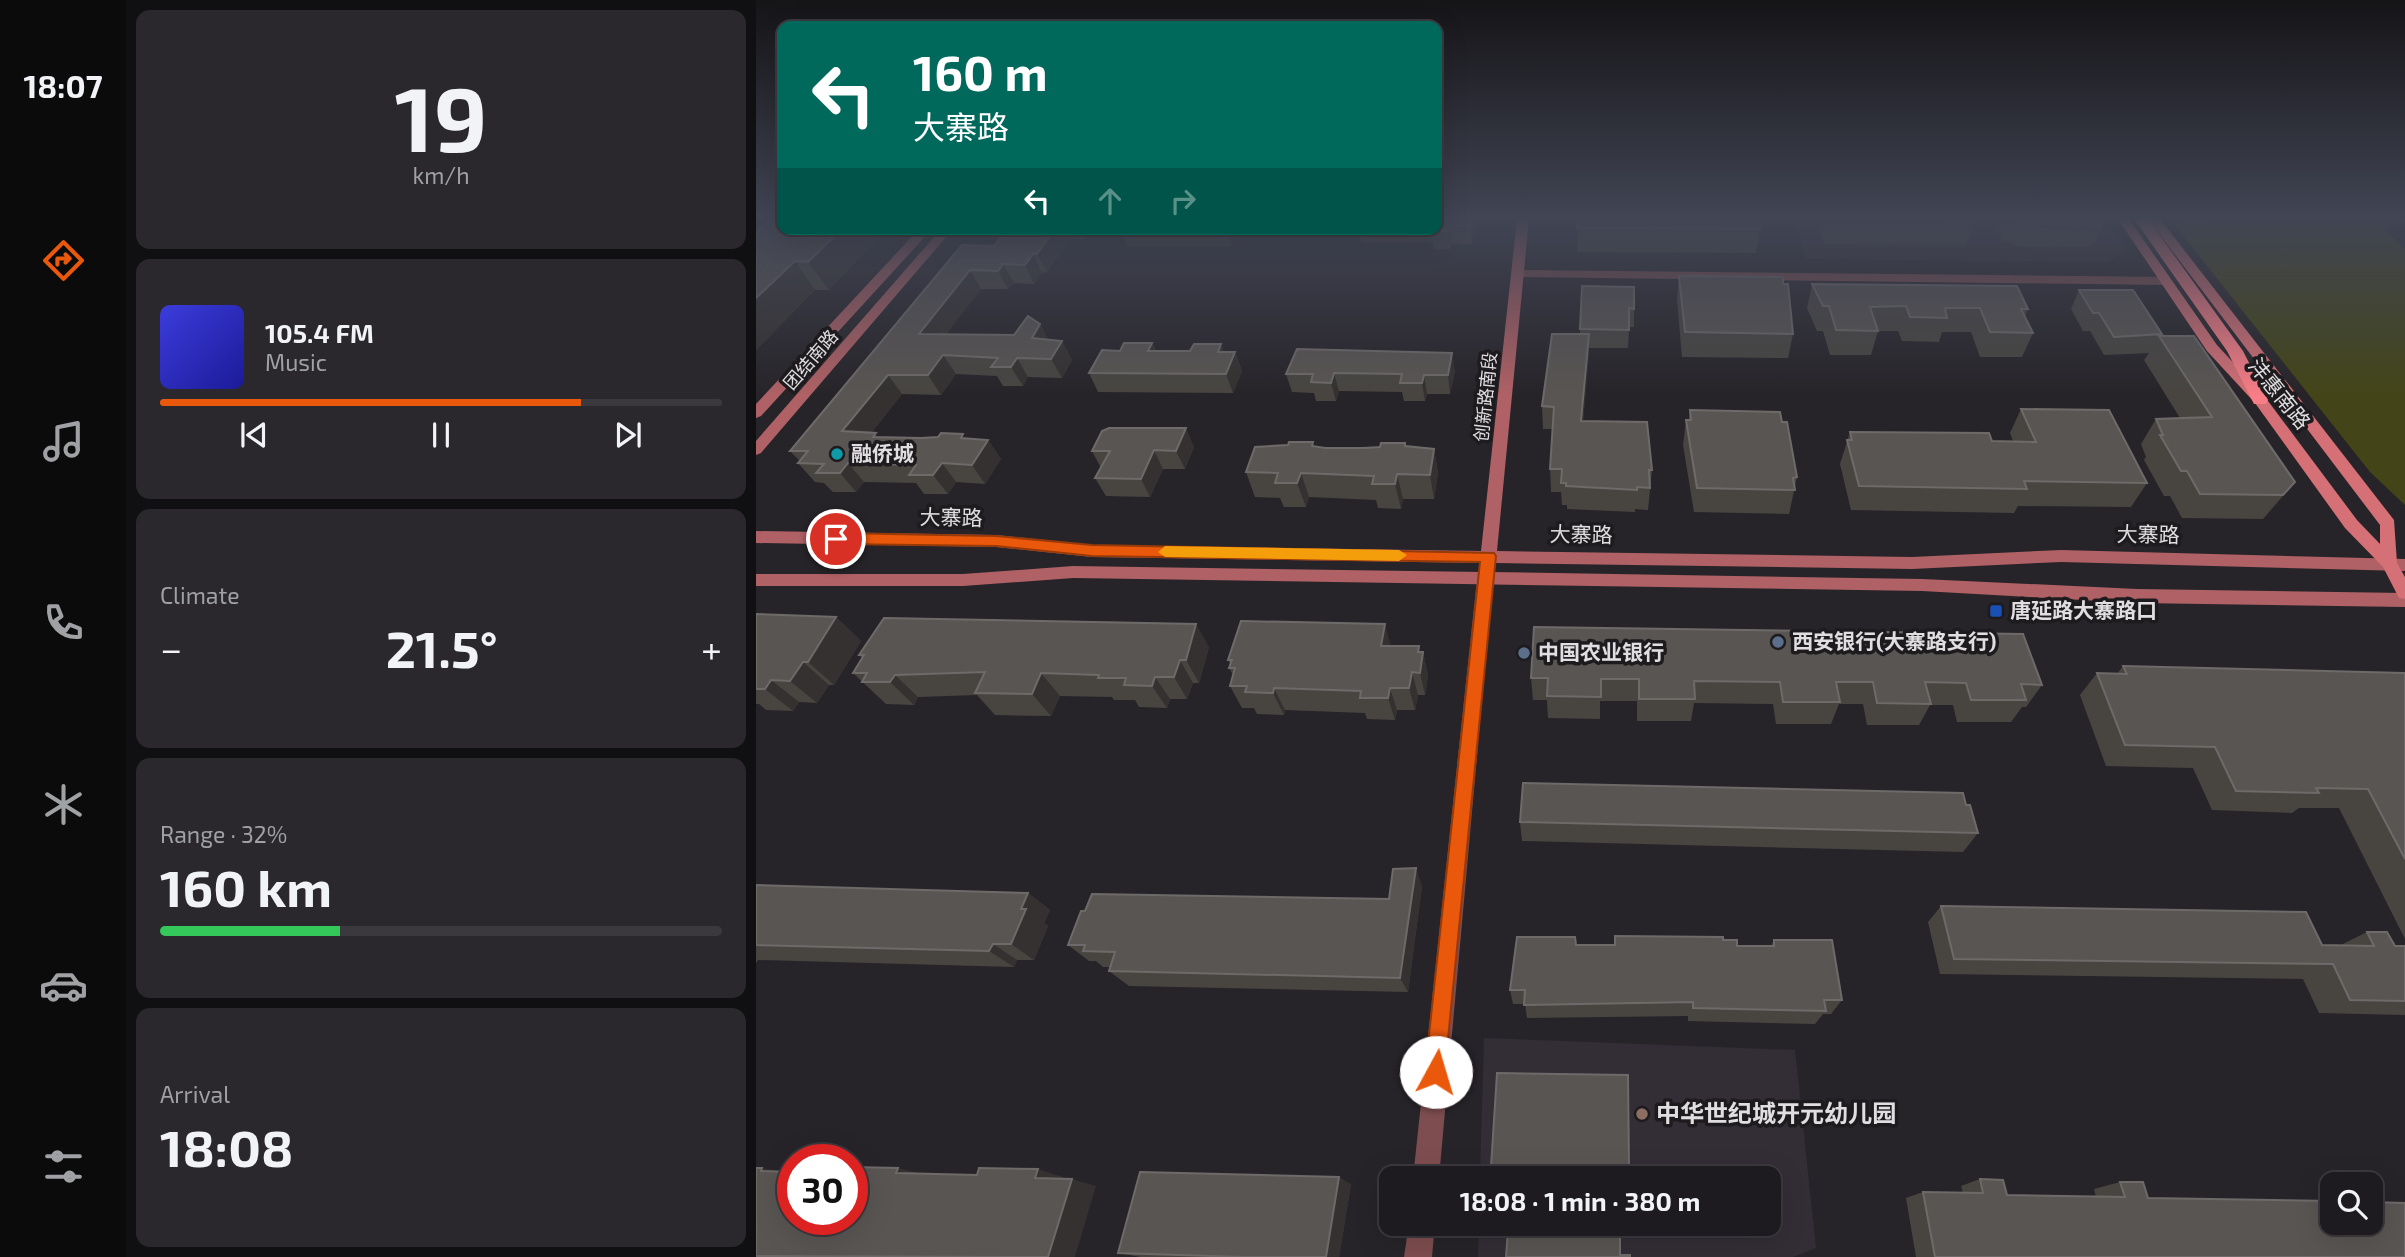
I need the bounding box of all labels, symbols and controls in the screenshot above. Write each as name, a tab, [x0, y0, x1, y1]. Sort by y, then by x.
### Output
text: 160 m	[913, 42, 1048, 101]
icon: left	[798, 49, 889, 140]
text: 19	[394, 61, 488, 170]
text: 18:07	[23, 66, 103, 104]
text: 大寨路	[913, 107, 1009, 145]
text: km/h	[412, 161, 470, 189]
icon: left	[1018, 182, 1056, 220]
icon: ahead	[1091, 182, 1129, 220]
icon: right	[1164, 182, 1202, 220]
icon: directions	[39, 236, 88, 285]
text: 105.4 FM	[265, 317, 374, 348]
street label: 团结南路	[778, 325, 842, 394]
text: Music	[265, 348, 327, 376]
street label: 创新路南段	[1469, 351, 1501, 443]
street label: 沣惠南路	[2244, 353, 2316, 434]
icon: previous	[235, 416, 273, 454]
icon: pause	[422, 416, 460, 454]
icon: next	[609, 416, 647, 454]
icon: music	[39, 417, 88, 466]
place label: 融侨城	[851, 440, 914, 465]
marker: 融侨城	[829, 446, 845, 462]
street label: 大寨路	[919, 503, 983, 530]
pin	[806, 509, 866, 569]
icon: arrive	[817, 520, 855, 558]
street label: 大寨路	[1549, 520, 1613, 547]
street label: 大寨路	[2116, 520, 2180, 547]
text: Climate	[160, 581, 240, 609]
place label: 唐延路大寨路口	[2010, 597, 2157, 622]
icon: phone	[39, 598, 88, 647]
marker: 唐延路大寨路口	[1988, 603, 2004, 619]
text: 21.5°	[386, 616, 498, 678]
text: −	[160, 625, 182, 671]
text: +	[701, 625, 722, 671]
place label: 西安银行(大寨路支行)	[1792, 628, 1996, 653]
marker: 西安银行(大寨路支行)	[1770, 634, 1786, 650]
place label: 中国农业银行	[1538, 639, 1664, 664]
marker: 中国农业银行	[1516, 645, 1532, 661]
icon: climate	[39, 780, 88, 829]
text: Range · 32%	[160, 820, 287, 848]
text: 160 km	[160, 855, 332, 917]
icon: car	[39, 961, 88, 1010]
position arrow	[1399, 1035, 1473, 1109]
text: Arrival	[160, 1080, 230, 1108]
place label: 中华世纪城开元幼儿园	[1656, 1098, 1896, 1127]
marker: 中华世纪城开元幼儿园	[1634, 1106, 1650, 1122]
text: 18:08	[160, 1115, 293, 1177]
icon: filters	[39, 1142, 88, 1191]
speed limit sign: 30	[777, 1144, 868, 1235]
map controls	[2320, 1172, 2383, 1235]
button: search	[2320, 1172, 2383, 1235]
text: 18:08 · 1 min · 380 m	[1460, 1185, 1700, 1216]

